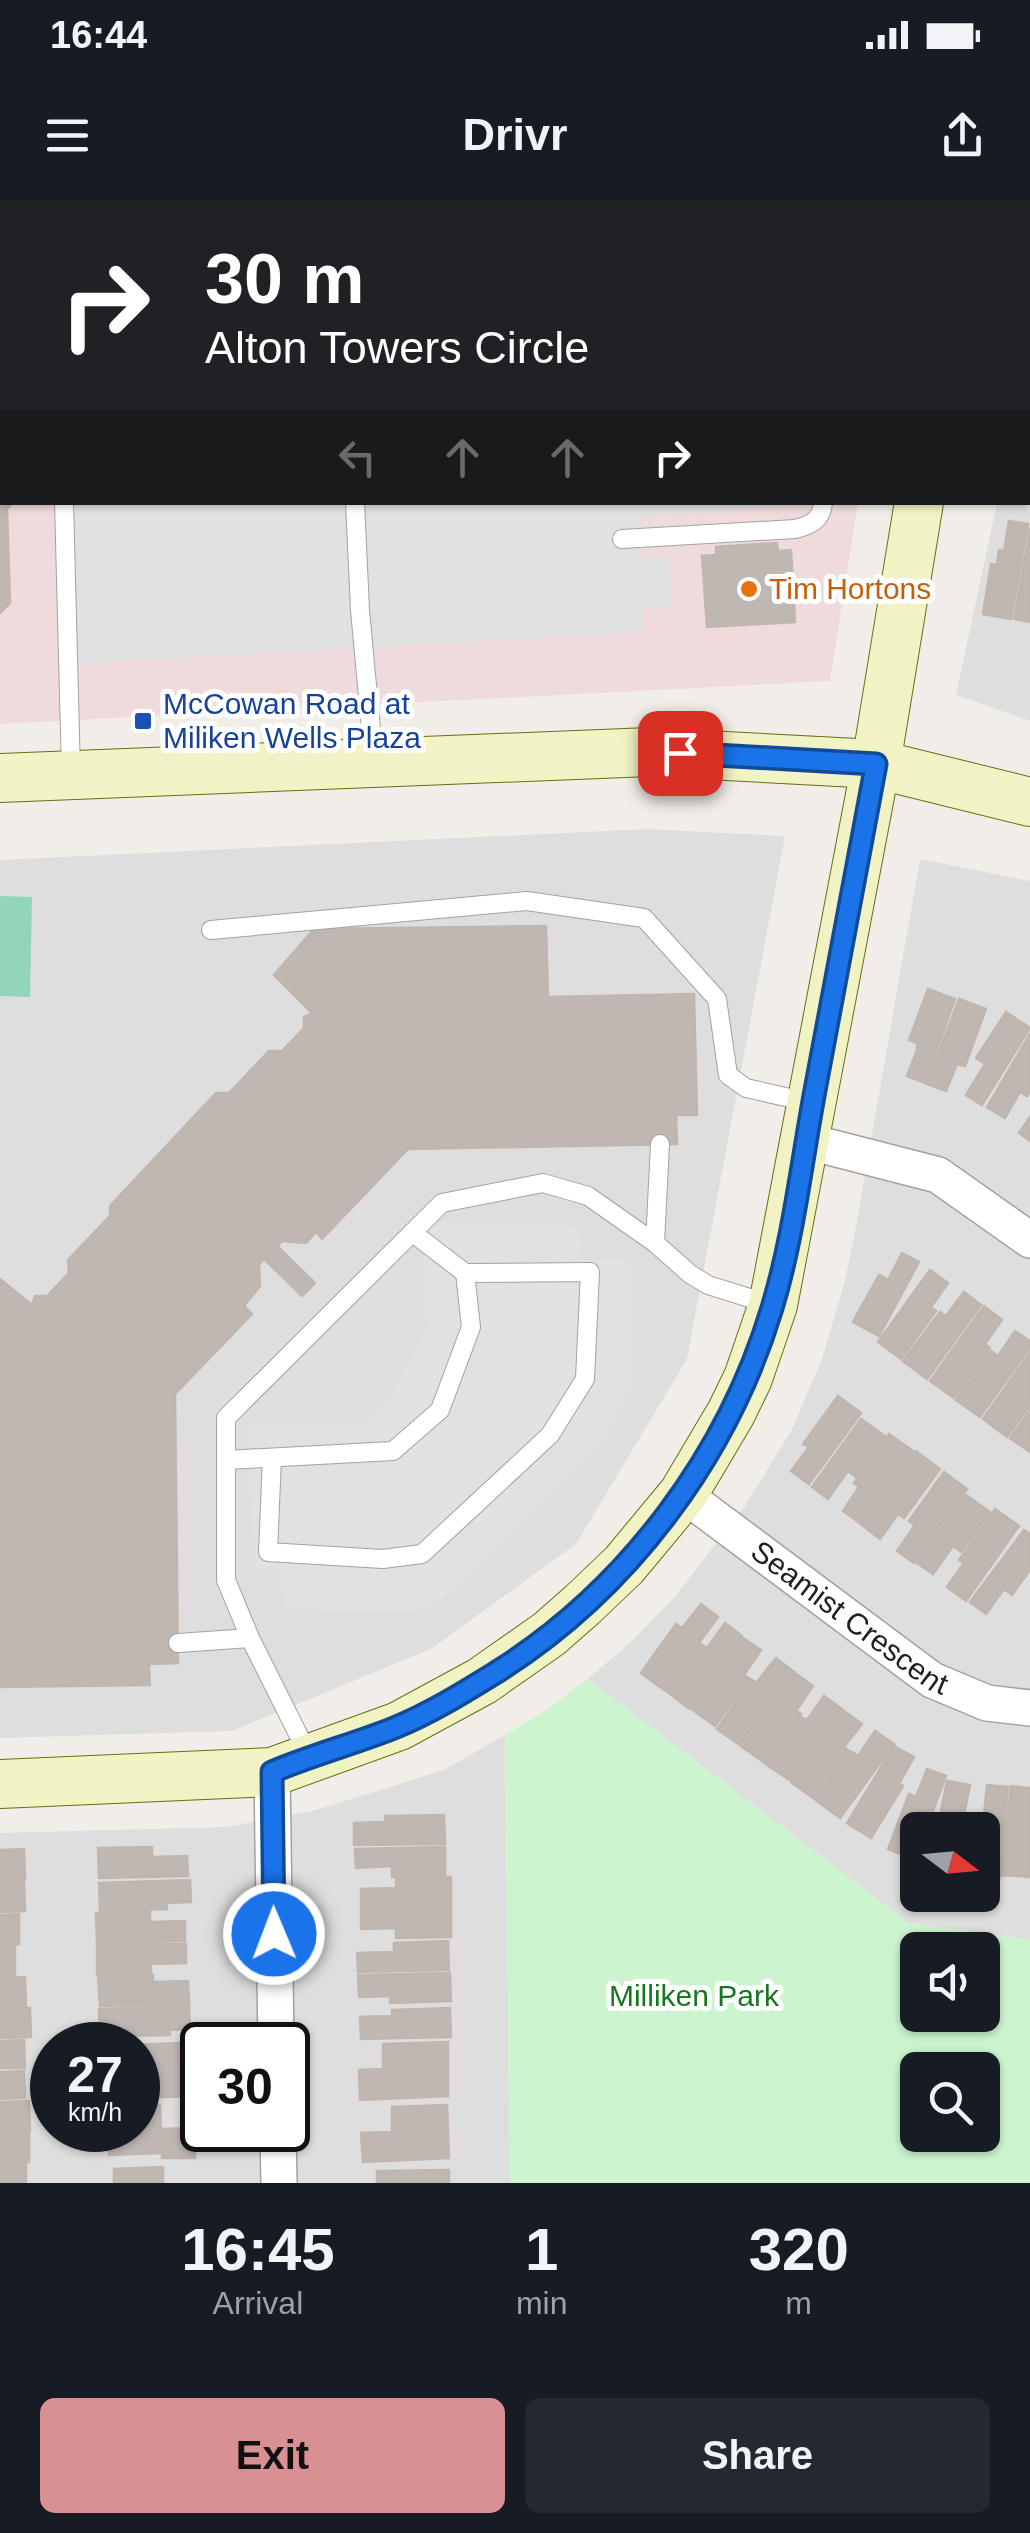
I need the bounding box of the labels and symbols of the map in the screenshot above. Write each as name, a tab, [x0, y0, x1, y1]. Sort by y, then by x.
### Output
place label: Tim Hortons	[769, 572, 931, 605]
marker: Tim Hortons	[738, 578, 760, 600]
place label: McCowan Road at Miliken Wells Plaza	[163, 687, 421, 754]
marker: McCowan Road at Miliken Wells Plaza	[132, 710, 154, 732]
pin	[638, 711, 723, 796]
street label: Seamist Crescent	[745, 1534, 954, 1701]
north arrow	[900, 1812, 1000, 1912]
position arrow	[222, 1882, 326, 1986]
park label: Milliken Park	[609, 1979, 780, 2012]
speed limit sign: 30	[180, 2022, 310, 2152]

